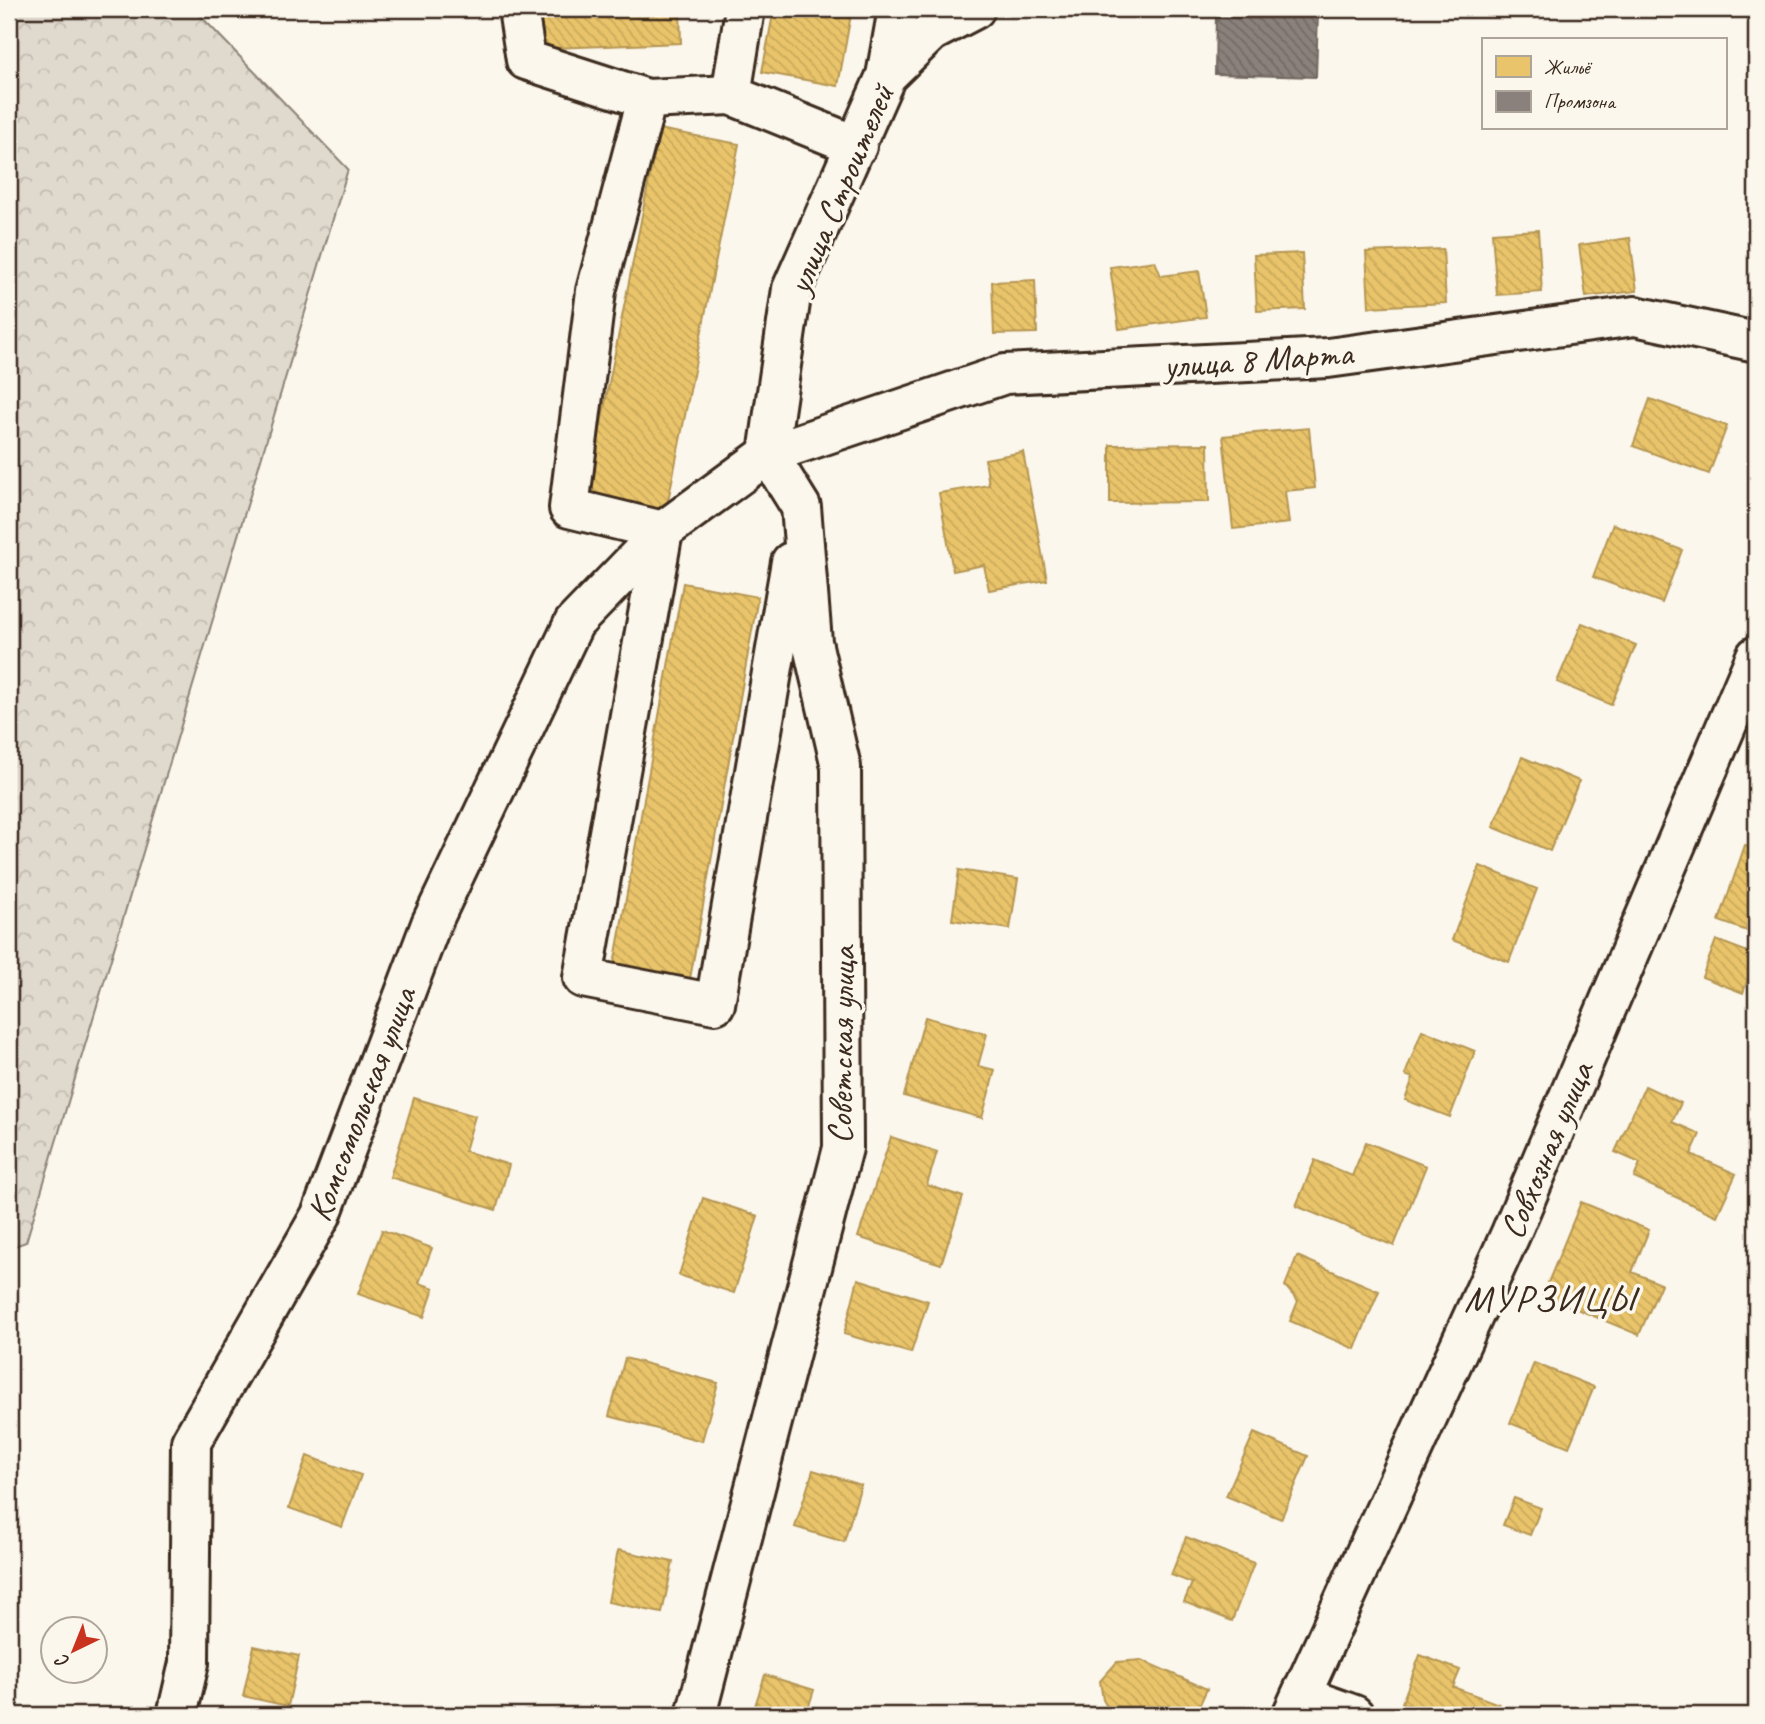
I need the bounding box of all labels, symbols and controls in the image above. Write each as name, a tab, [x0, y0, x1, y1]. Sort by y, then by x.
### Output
legend	[1482, 38, 1726, 130]
text: Жильё	[1544, 54, 1593, 80]
street label: улица Строителей	[775, 76, 906, 302]
text: Промзона	[1544, 88, 1617, 114]
street label: улица 8 Марта	[1160, 330, 1356, 389]
street label: Советская улица	[817, 943, 866, 1144]
street label: Комсомольская улица	[296, 979, 427, 1227]
street label: Совхозная улица	[1489, 1053, 1605, 1245]
district label: МУРЗИЦЫ	[1464, 1275, 1640, 1322]
north arrow	[38, 1616, 108, 1686]
text: С	[50, 1648, 75, 1674]

